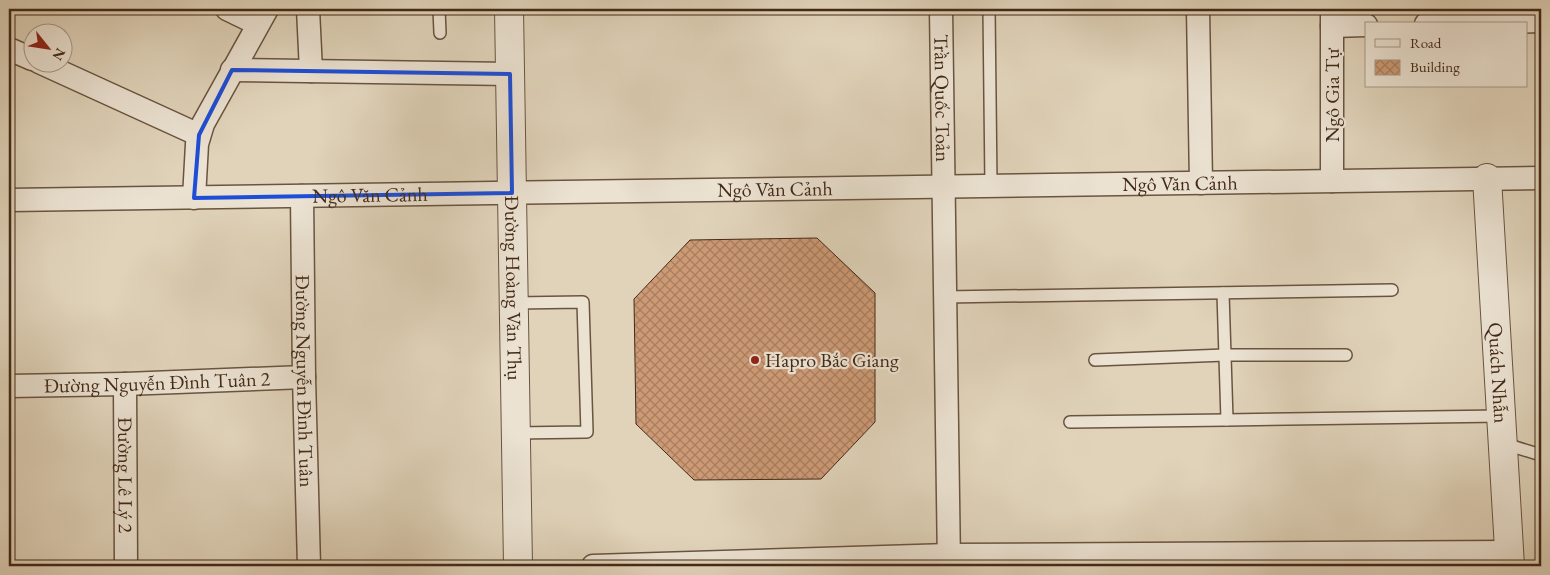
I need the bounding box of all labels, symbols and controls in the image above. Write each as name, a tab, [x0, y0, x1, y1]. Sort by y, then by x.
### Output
north arrow	[22, 22, 72, 72]
legend	[1365, 22, 1528, 88]
text: Road	[1410, 33, 1442, 52]
street label: Trần Quốc Toản	[928, 34, 956, 163]
text: N	[48, 45, 70, 64]
street label: Ngô Gia Tự	[1319, 47, 1345, 142]
text: Building	[1410, 57, 1460, 76]
street label: Ngô Văn Cảnh	[1122, 169, 1238, 197]
street label: Ngô Văn Cảnh	[717, 175, 833, 203]
street label: Ngô Văn Cảnh	[312, 181, 428, 209]
street label: Đường Hoàng Văn Thụ	[499, 195, 528, 381]
street label: Đường Nguyễn Đình Tuân	[290, 274, 320, 488]
street label: Quách Nhẫn	[1483, 322, 1515, 424]
place label: Hapro Bắc Giang	[765, 347, 899, 373]
marker: Hapro Bắc Giang	[749, 354, 761, 366]
street label: Đường Nguyễn Đình Tuân 2	[44, 365, 271, 398]
street label: Đường Lê Lý 2	[112, 417, 139, 534]

